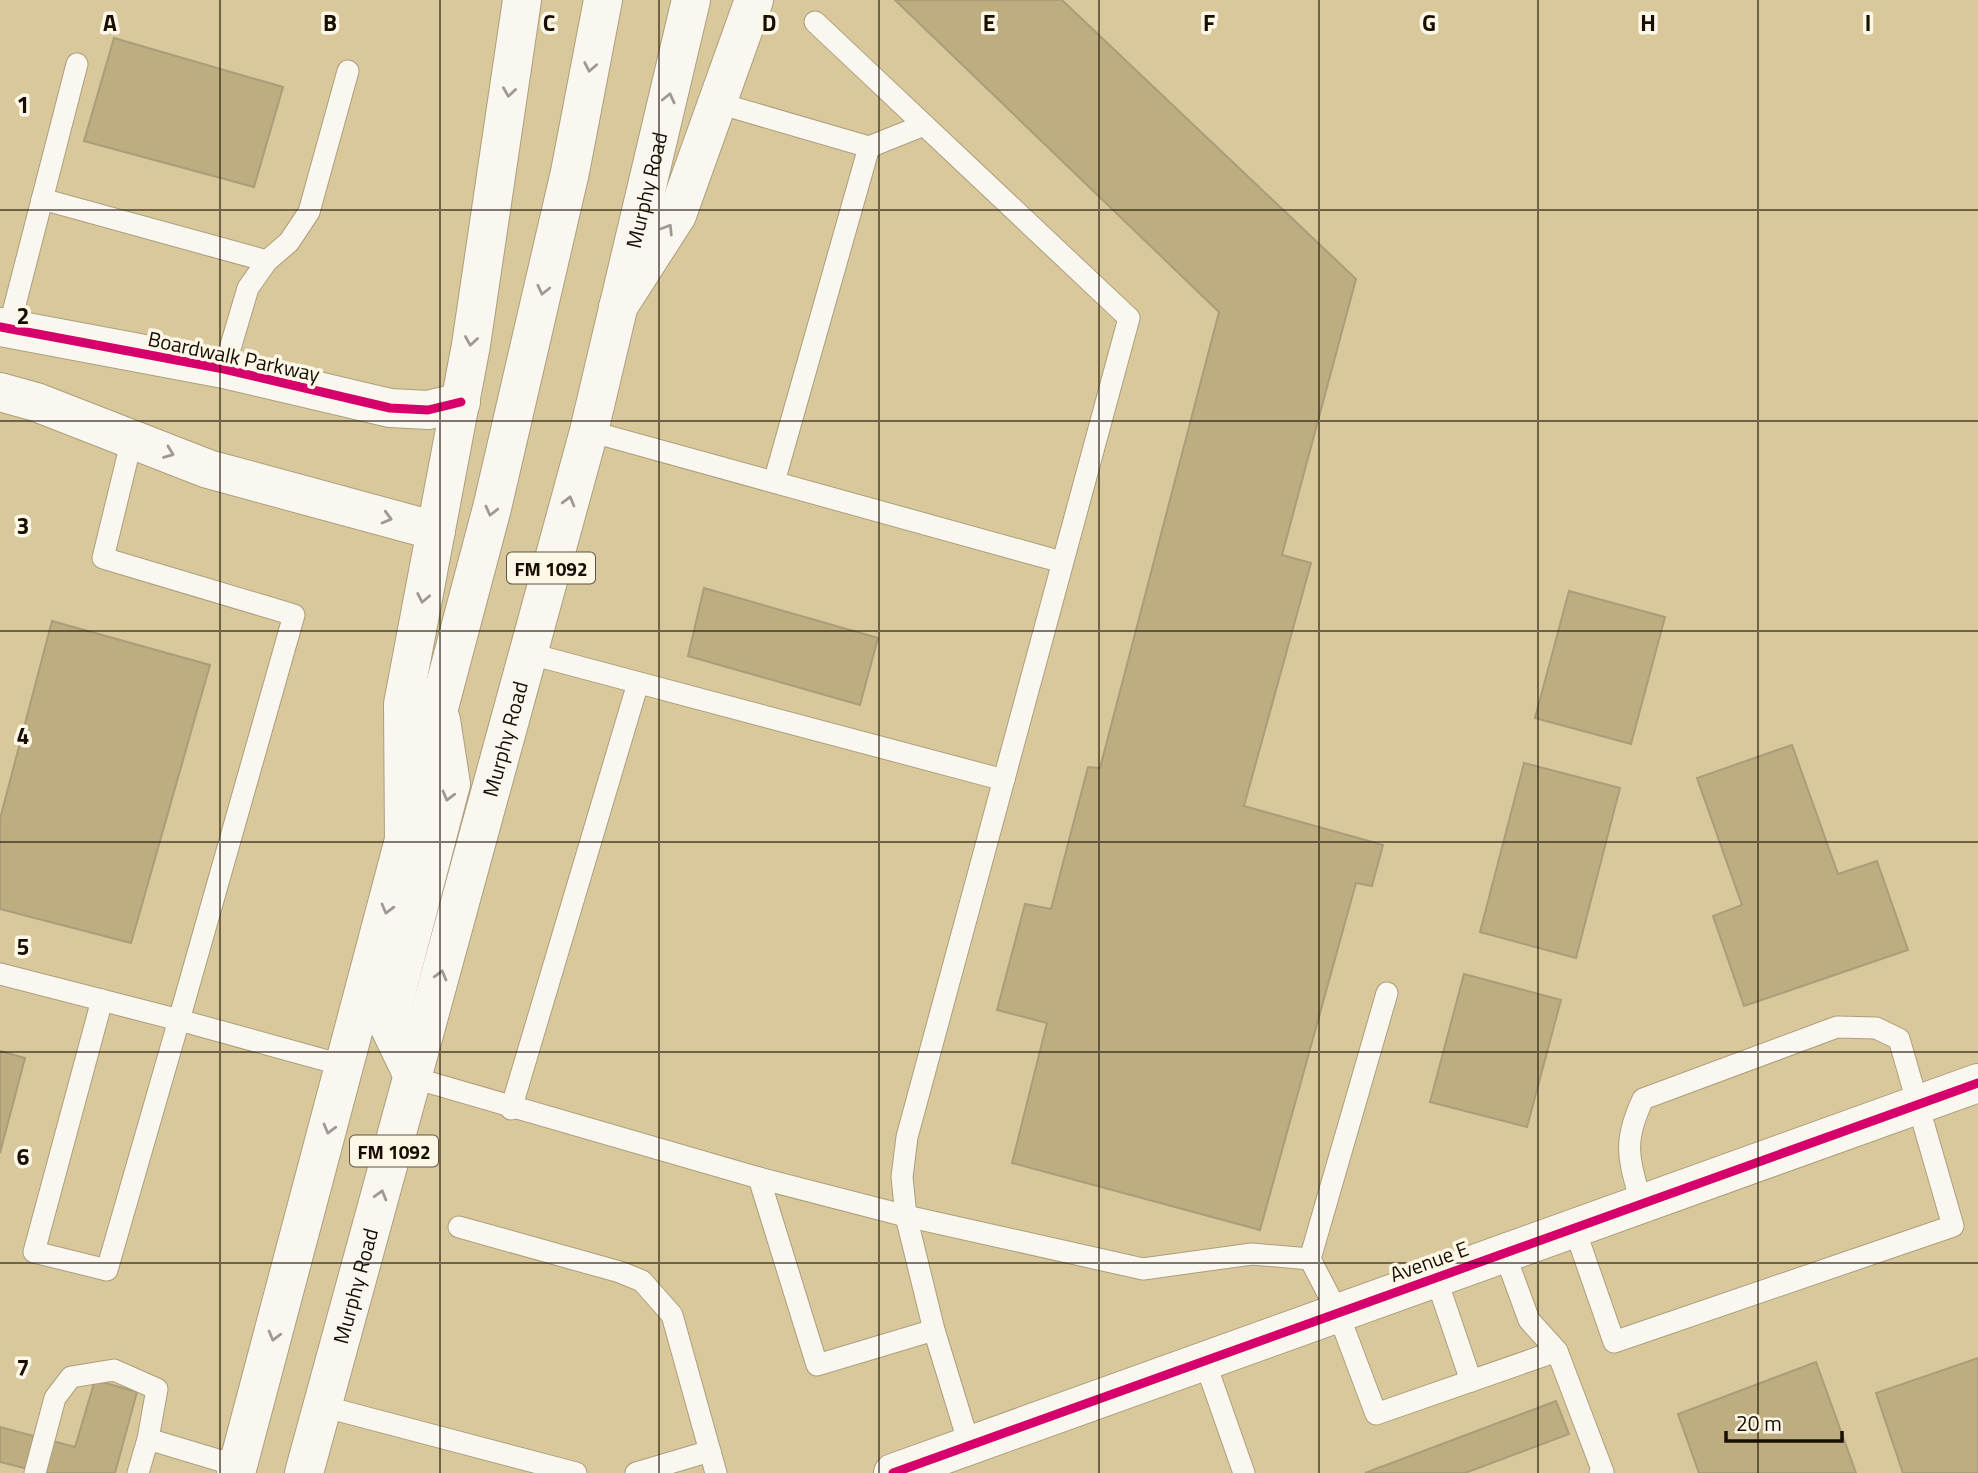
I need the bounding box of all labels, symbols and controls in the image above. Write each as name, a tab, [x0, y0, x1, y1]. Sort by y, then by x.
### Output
text: A	[103, 5, 117, 40]
text: B	[323, 5, 337, 40]
text: C	[543, 5, 555, 40]
text: D	[762, 5, 776, 40]
text: E	[983, 5, 995, 40]
text: F	[1203, 5, 1215, 40]
text: G	[1422, 5, 1436, 40]
text: H	[1640, 5, 1656, 40]
text: I	[1865, 5, 1871, 40]
one-way arrow	[583, 61, 598, 73]
one-way arrow	[502, 86, 517, 98]
text: 1	[17, 87, 29, 122]
one-way arrow	[660, 92, 675, 104]
street label: Murphy Road	[617, 129, 675, 251]
one-way arrow	[659, 224, 672, 237]
one-way arrow	[536, 284, 551, 296]
text: 2	[17, 298, 29, 333]
street label: Boardwalk Parkway	[145, 322, 323, 390]
one-way arrow	[464, 335, 479, 347]
one-way arrow	[162, 445, 174, 459]
one-way arrow	[561, 496, 575, 508]
one-way arrow	[485, 505, 499, 517]
text: 3	[17, 508, 29, 543]
one-way arrow	[381, 510, 393, 524]
road number: FM 1092	[507, 552, 595, 583]
one-way arrow	[416, 592, 431, 604]
street label: Murphy Road	[474, 678, 536, 800]
text: 4	[17, 718, 29, 753]
one-way arrow	[442, 790, 456, 802]
one-way arrow	[381, 903, 395, 915]
text: 5	[17, 929, 29, 964]
one-way arrow	[433, 969, 447, 981]
one-way arrow	[323, 1123, 337, 1135]
road number: FM 1092	[350, 1135, 438, 1166]
text: 6	[17, 1139, 30, 1174]
one-way arrow	[373, 1189, 387, 1201]
street label: Murphy Road	[324, 1224, 386, 1347]
street label: Avenue E	[1385, 1232, 1473, 1290]
one-way arrow	[268, 1330, 282, 1342]
text: 7	[17, 1350, 29, 1385]
scale bar	[1726, 1400, 1842, 1444]
text: 20 m	[1736, 1407, 1782, 1439]

